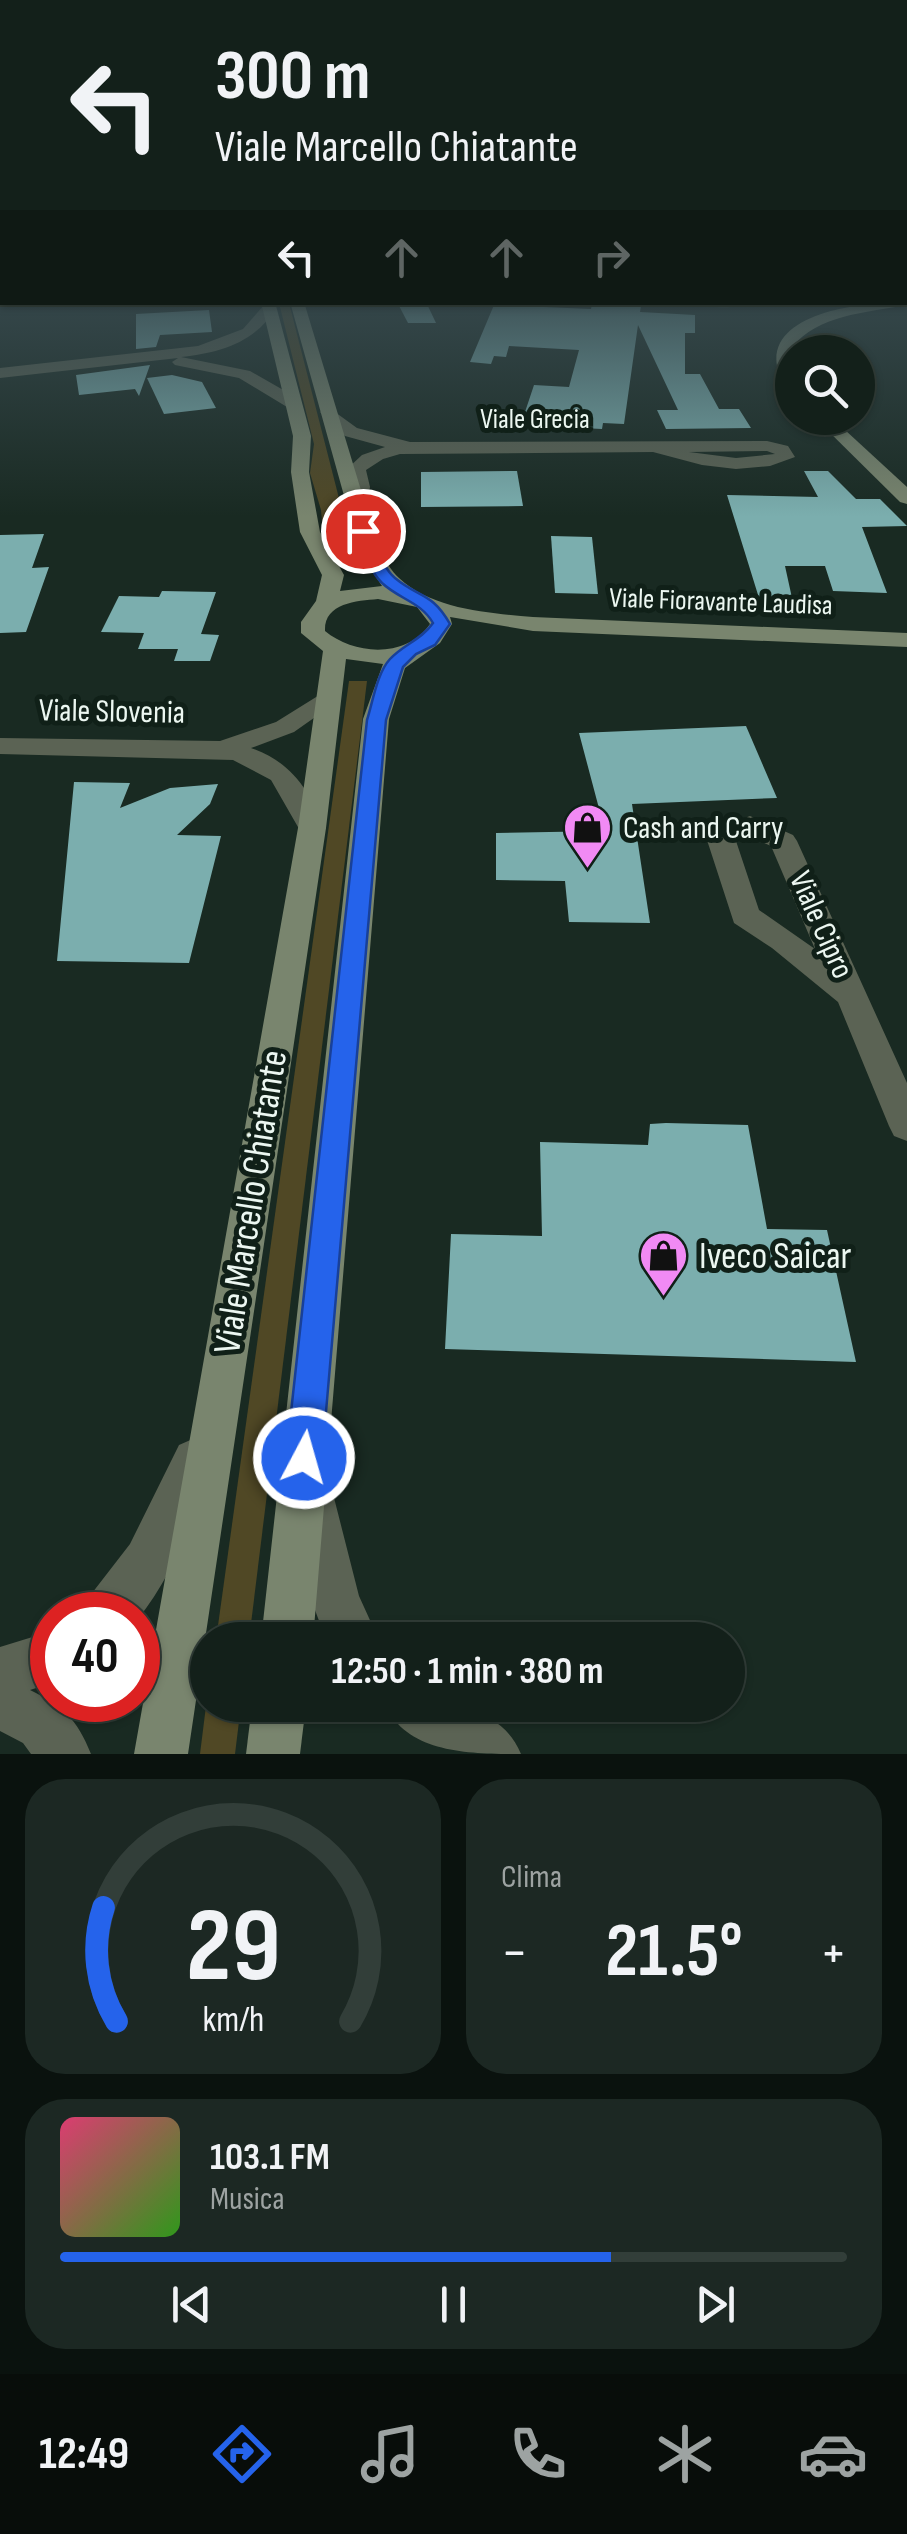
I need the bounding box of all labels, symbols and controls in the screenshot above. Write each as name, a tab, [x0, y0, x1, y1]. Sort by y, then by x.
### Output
text: 300 m	[215, 35, 370, 119]
icon: left	[50, 40, 180, 170]
text: Viale Marcello Chiatante	[215, 120, 578, 175]
icon: left	[269, 230, 324, 285]
icon: ahead	[374, 230, 429, 285]
icon: ahead	[479, 230, 534, 285]
icon: right	[584, 230, 639, 285]
map controls	[775, 335, 875, 435]
button: search	[775, 335, 875, 435]
street label: Viale Grecia	[480, 403, 590, 436]
pin	[321, 489, 406, 574]
icon: arrive	[336, 504, 391, 559]
street label: Viale Fioravante Laudisa	[609, 582, 833, 622]
street label: Viale Slovenia	[39, 691, 185, 733]
shop icon: Cash and Carry	[562, 802, 614, 870]
place label: Cash and Carry	[623, 809, 783, 848]
street label: Viale Cipro	[780, 865, 862, 985]
street label: Viale Marcello Chiatante	[205, 1047, 297, 1357]
shop icon: Iveco Saicar	[638, 1230, 690, 1298]
place label: Iveco Saicar	[699, 1234, 852, 1279]
position arrow	[252, 1406, 356, 1510]
speed limit sign: 40	[30, 1592, 160, 1722]
text: 12:50 · 1 min · 380 m	[332, 1649, 603, 1694]
text: Clima	[501, 1858, 562, 1897]
text: 29	[186, 1885, 280, 2010]
text: 21.5°	[605, 1907, 743, 1998]
text: −	[501, 1920, 528, 1987]
text: +	[820, 1920, 847, 1987]
text: km/h	[202, 1999, 264, 2042]
text: 103.1 FM	[210, 2135, 330, 2180]
text: Musica	[210, 2180, 285, 2219]
icon: previous	[164, 2277, 219, 2332]
icon: pause	[426, 2277, 481, 2332]
icon: next	[688, 2277, 743, 2332]
icon: directions	[207, 2419, 277, 2489]
icon: music	[355, 2419, 425, 2489]
icon: phone	[503, 2419, 573, 2489]
icon: climate	[650, 2419, 720, 2489]
icon: car	[798, 2419, 868, 2489]
text: 12:49	[39, 2427, 129, 2482]

